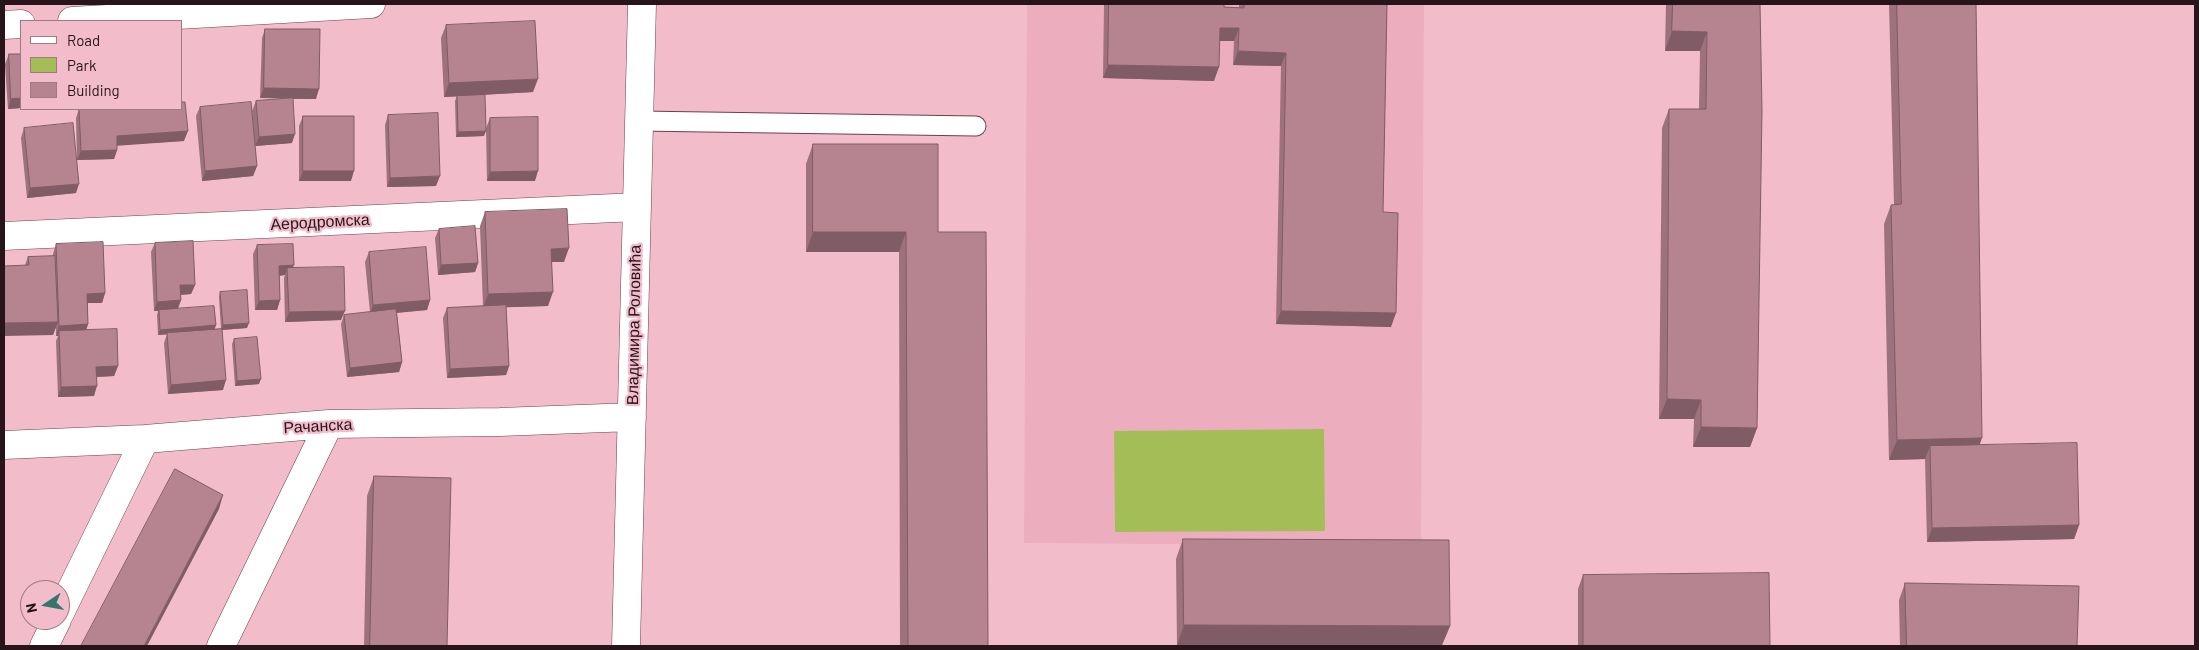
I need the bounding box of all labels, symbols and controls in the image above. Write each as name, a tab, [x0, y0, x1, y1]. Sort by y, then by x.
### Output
legend	[20, 20, 182, 110]
text: Road	[67, 31, 100, 49]
text: Park	[67, 56, 96, 74]
text: Building	[67, 81, 120, 99]
street label: Аеродромска	[270, 210, 370, 234]
street label: Владимира Роловића	[623, 245, 645, 405]
street label: Рачанска	[283, 415, 353, 437]
north arrow	[20, 580, 70, 630]
text: N	[22, 602, 40, 614]

